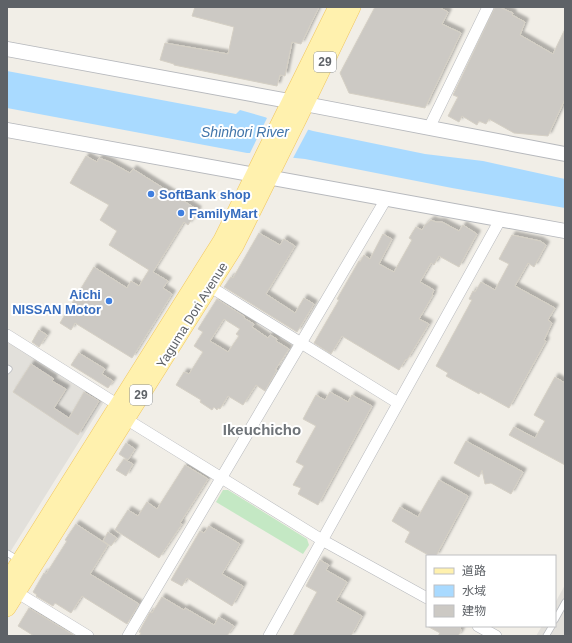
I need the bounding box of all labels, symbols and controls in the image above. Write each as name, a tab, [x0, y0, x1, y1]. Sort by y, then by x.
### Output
road number: 29	[314, 52, 336, 72]
water label: Shinhori River	[201, 124, 290, 140]
place label: SoftBank shop	[159, 187, 251, 202]
marker: SoftBank shop	[146, 189, 156, 199]
place label: FamilyMart	[189, 206, 258, 221]
marker: FamilyMart	[176, 208, 186, 218]
street label: Yaguma Dori Avenue	[153, 259, 231, 371]
place label: Aichi NISSAN Motor	[12, 287, 101, 317]
marker: Aichi NISSAN Motor	[104, 296, 114, 306]
road number: 29	[130, 385, 152, 405]
district label: Ikeuchicho	[223, 421, 301, 438]
legend	[426, 555, 556, 627]
text: 道路	[462, 564, 486, 578]
text: 水域	[462, 584, 486, 598]
text: 建物	[462, 604, 486, 618]

